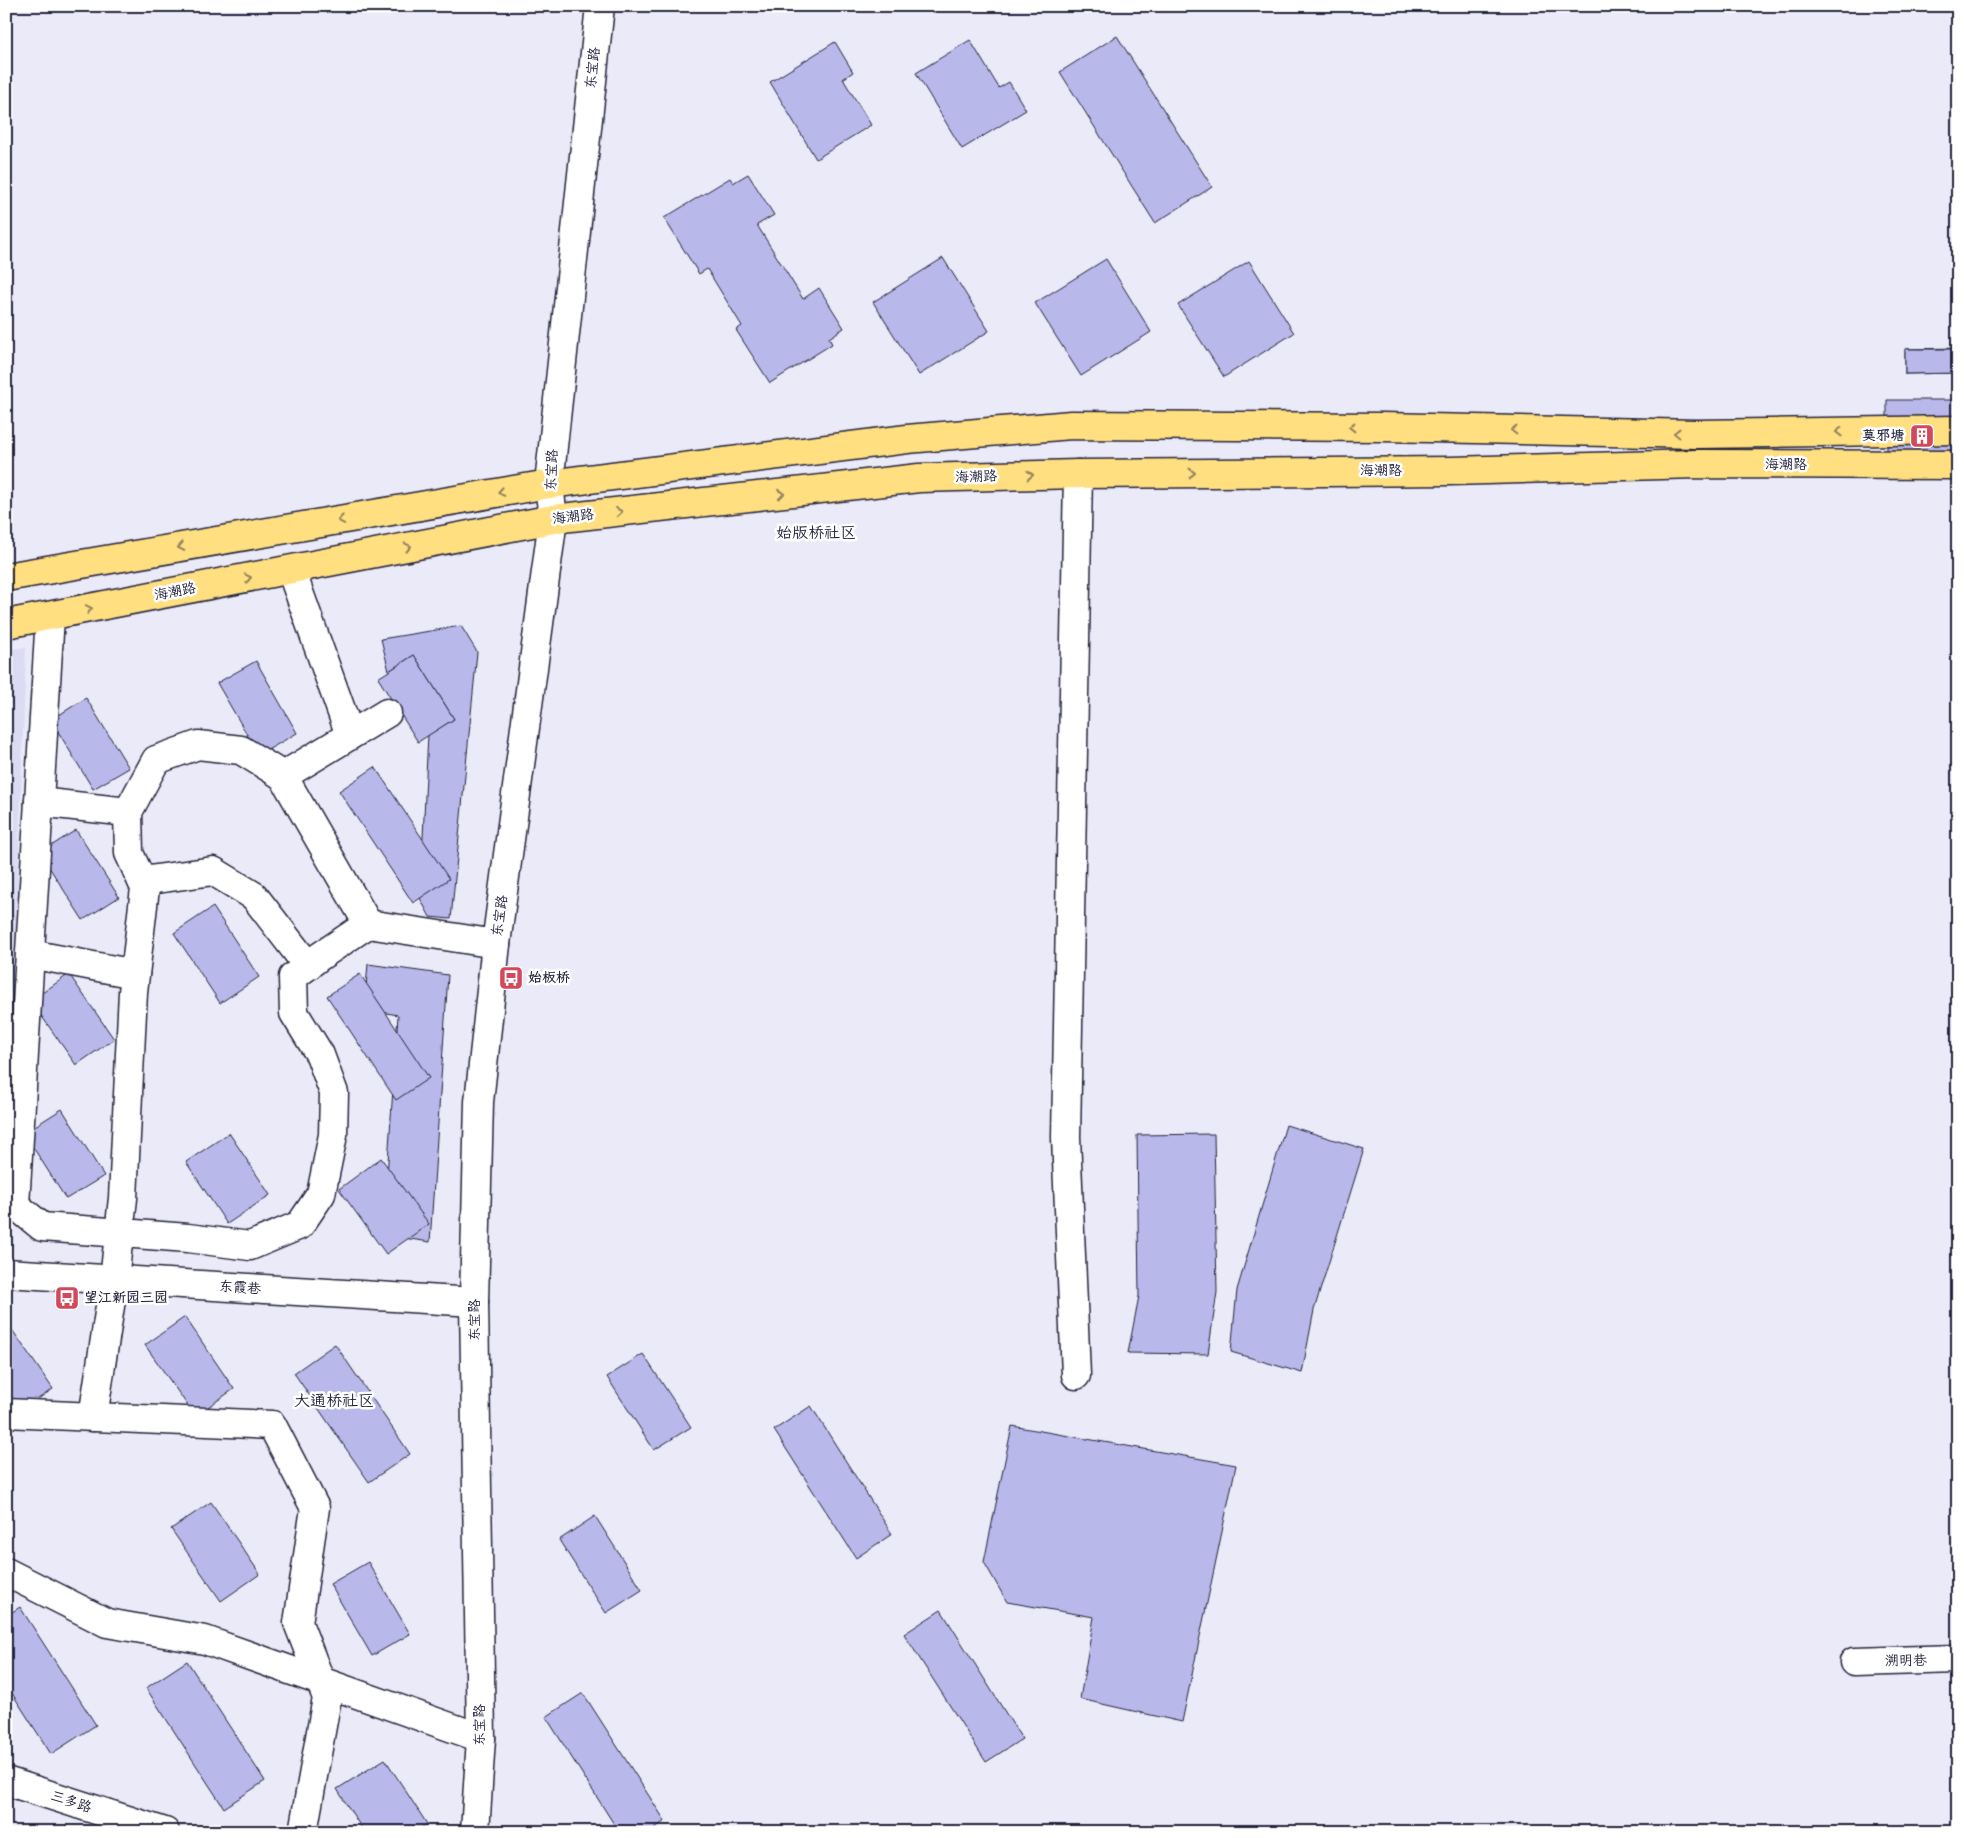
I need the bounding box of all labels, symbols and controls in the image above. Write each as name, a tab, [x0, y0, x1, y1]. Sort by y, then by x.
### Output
street label: 东宝路	[580, 46, 606, 90]
one-way arrow	[1347, 422, 1355, 432]
building icon: 莫邪塘	[1909, 423, 1935, 449]
one-way arrow	[1510, 425, 1518, 435]
place label: 莫邪塘	[1862, 425, 1904, 447]
one-way arrow	[1835, 427, 1842, 437]
one-way arrow	[1672, 428, 1680, 438]
street label: 东宝路	[540, 448, 564, 492]
street label: 海潮路	[1765, 454, 1807, 476]
street label: 海潮路	[1360, 460, 1402, 482]
street label: 海潮路	[955, 465, 997, 489]
one-way arrow	[1189, 468, 1197, 478]
one-way arrow	[1026, 470, 1034, 480]
one-way arrow	[497, 487, 506, 497]
one-way arrow	[777, 489, 785, 500]
street label: 海潮路	[551, 504, 595, 530]
one-way arrow	[616, 507, 624, 518]
one-way arrow	[337, 514, 346, 524]
district label: 始版桥社区	[776, 521, 856, 546]
one-way arrow	[177, 542, 185, 552]
one-way arrow	[403, 542, 412, 553]
one-way arrow	[244, 573, 253, 584]
street label: 海潮路	[152, 577, 198, 607]
one-way arrow	[84, 604, 93, 614]
street label: 东宝路	[486, 894, 514, 938]
bus stop icon: 始板桥	[498, 965, 524, 991]
place label: 始板桥	[528, 967, 570, 989]
street label: 东霞巷	[218, 1276, 263, 1301]
bus stop icon: 望江新园三园	[54, 1285, 80, 1311]
place label: 望江新园三园	[84, 1287, 168, 1309]
street label: 东宝路	[464, 1299, 486, 1341]
district label: 大通桥社区	[294, 1389, 374, 1414]
street label: 溯明巷	[1885, 1650, 1928, 1672]
street label: 东宝路	[469, 1704, 491, 1746]
street label: 三多路	[48, 1785, 94, 1819]

